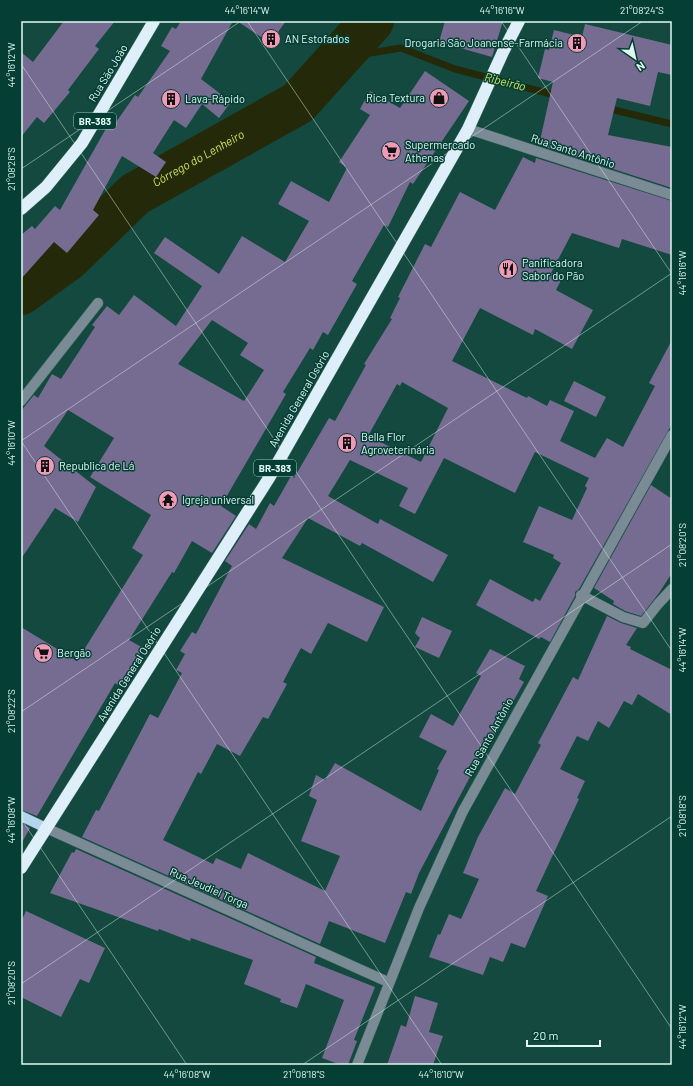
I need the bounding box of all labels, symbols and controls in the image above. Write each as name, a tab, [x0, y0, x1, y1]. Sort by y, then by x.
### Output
text: 44°16'14"W	[224, 4, 270, 16]
text: 44°16'16"W	[480, 4, 525, 16]
text: 21°08'24"S	[620, 4, 664, 16]
building icon: AN Estofados	[260, 28, 282, 50]
place label: AN Estofados	[285, 32, 350, 45]
building icon: Drogaria São Joanense-Farmácia	[566, 32, 588, 54]
place label: Drogaria São Joanense-Farmácia	[405, 36, 563, 49]
north arrow	[615, 38, 655, 78]
text: 44°16'12"W	[5, 42, 17, 88]
street label: Rua São João	[85, 42, 130, 104]
text: N	[634, 59, 648, 74]
water label: Ribeirão	[483, 69, 527, 93]
shop icon: Rica Textura	[428, 87, 450, 109]
building icon: Lava-Rápido	[160, 88, 182, 110]
place label: Rica Textura	[366, 91, 425, 104]
place label: Lava-Rápido	[185, 92, 245, 105]
road number: BR-383	[74, 113, 116, 129]
water label: Córrego do Lenheiro	[150, 127, 246, 189]
street label: Rua Santo Antônio	[530, 131, 617, 170]
place label: Supermercado Athenas	[405, 138, 475, 164]
supermarket icon: Supermercado Athenas	[380, 140, 402, 162]
text: 21°08'26"S	[5, 147, 17, 191]
text: 44°16'16"W	[676, 250, 688, 295]
place label: Panificadora Sabor do Pão	[522, 256, 584, 282]
restaurant icon: Panificadora Sabor do Pão	[497, 258, 519, 280]
street label: Avenida General Osório	[266, 348, 332, 449]
text: 44°16'10"W	[5, 420, 17, 466]
place label: Bella Flor Agroveterinária	[361, 430, 434, 456]
building icon: Bella Flor Agroveterinária	[336, 432, 358, 454]
building icon: Republica de Lá	[34, 455, 56, 477]
place label: Republica de Lá	[59, 459, 134, 472]
road number: BR-383	[254, 460, 296, 476]
temple icon: Igreja universal	[157, 489, 179, 511]
place label: Igreja universal	[182, 493, 254, 506]
text: 21°08'20"S	[676, 523, 688, 567]
street label: Avenida General Osório	[94, 624, 163, 724]
text: 44°16'14"W	[676, 627, 688, 673]
supermarket icon: Bergão	[32, 642, 54, 664]
place label: Bergão	[57, 646, 91, 659]
text: 21°08'22"S	[5, 689, 17, 733]
street label: Rua Santo Antônio	[462, 695, 515, 778]
text: 21°08'18"S	[676, 795, 688, 837]
text: 44°16'08"W	[5, 796, 17, 844]
street label: Rua Jeudiel Torga	[168, 864, 251, 911]
text: 21°08'20"S	[5, 961, 17, 1005]
text: 44°16'12"W	[676, 1004, 688, 1050]
scale bar	[527, 1022, 600, 1048]
text: 20 m	[533, 1028, 559, 1042]
text: 44°16'08"W	[163, 1068, 211, 1080]
text: 21°08'18"S	[283, 1068, 325, 1080]
text: 44°16'10"W	[418, 1068, 464, 1080]

